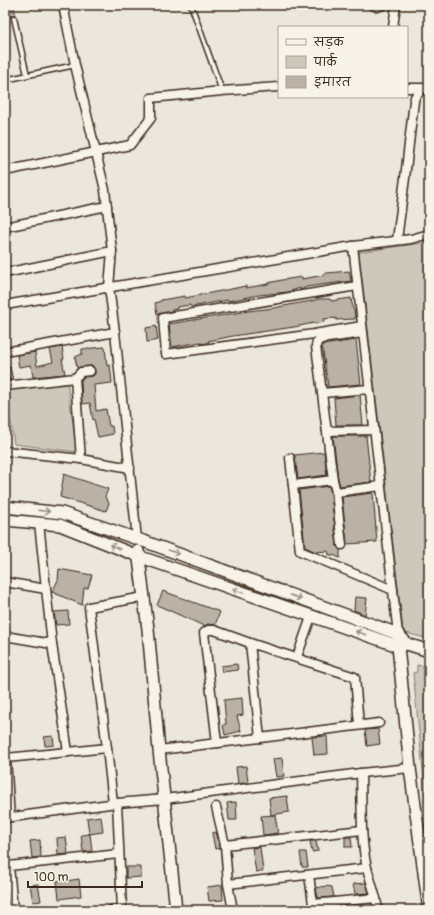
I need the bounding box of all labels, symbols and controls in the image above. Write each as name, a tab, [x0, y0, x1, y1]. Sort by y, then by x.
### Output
legend	[278, 26, 408, 98]
text: सड़क	[313, 35, 345, 50]
text: पार्क	[313, 52, 338, 70]
text: इमारत	[314, 75, 352, 90]
one-way arrow	[37, 507, 50, 515]
one-way arrow	[110, 543, 122, 550]
one-way arrow	[167, 548, 179, 556]
one-way arrow	[231, 587, 244, 594]
one-way arrow	[290, 593, 302, 601]
one-way arrow	[355, 629, 367, 637]
scale bar	[28, 863, 142, 889]
text: 100 m	[34, 870, 69, 885]

